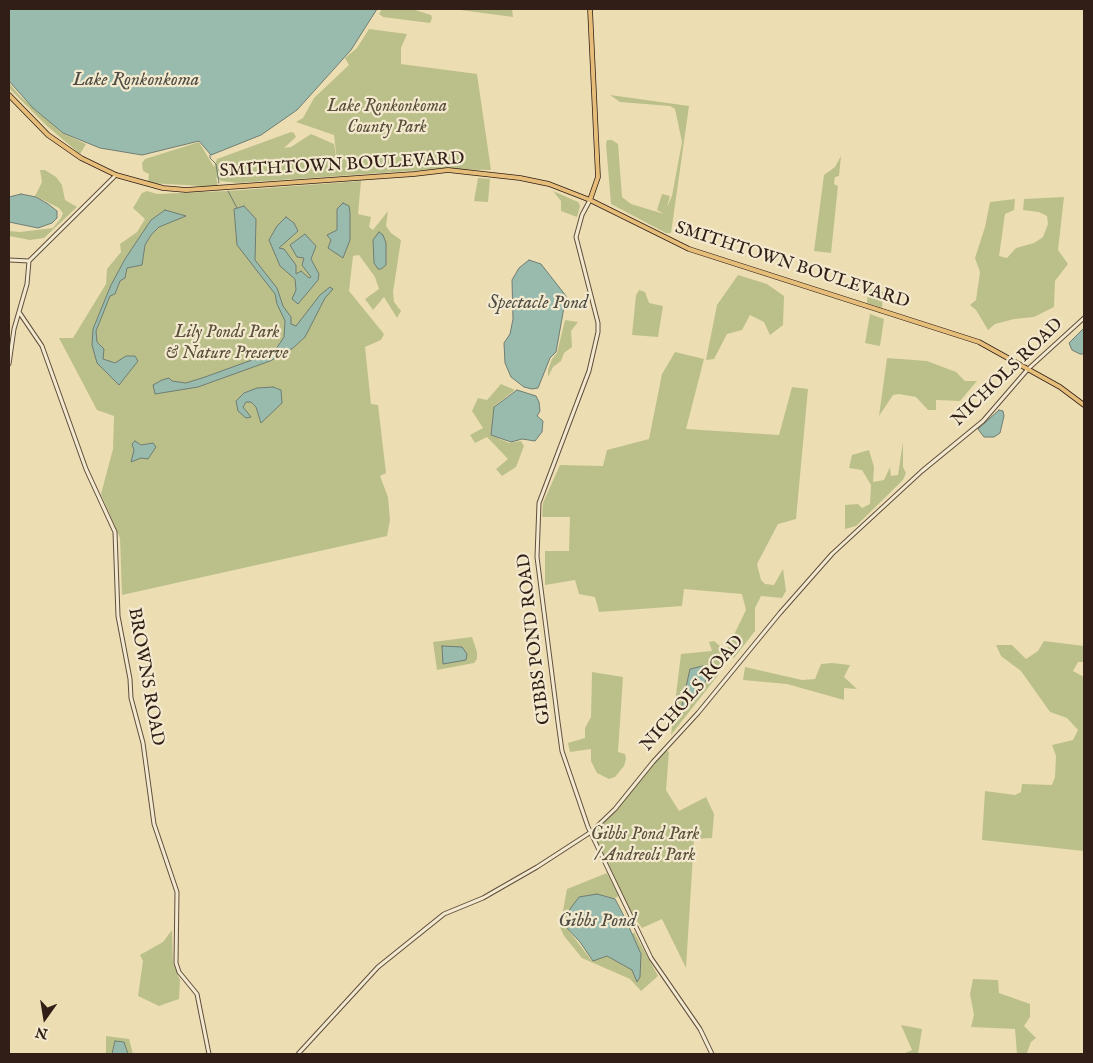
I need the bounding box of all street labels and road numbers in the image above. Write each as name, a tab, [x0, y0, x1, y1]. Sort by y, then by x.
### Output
street label: SMITHTOWN BOULEVARD	[219, 149, 465, 183]
street label: SMITHTOWN BOULEVARD	[672, 218, 912, 314]
street label: NICHOLS ROAD	[948, 314, 1068, 432]
street label: GIBBS POND ROAD	[514, 552, 556, 726]
street label: BROWNS ROAD	[122, 606, 168, 748]
street label: NICHOLS ROAD	[637, 632, 749, 756]

